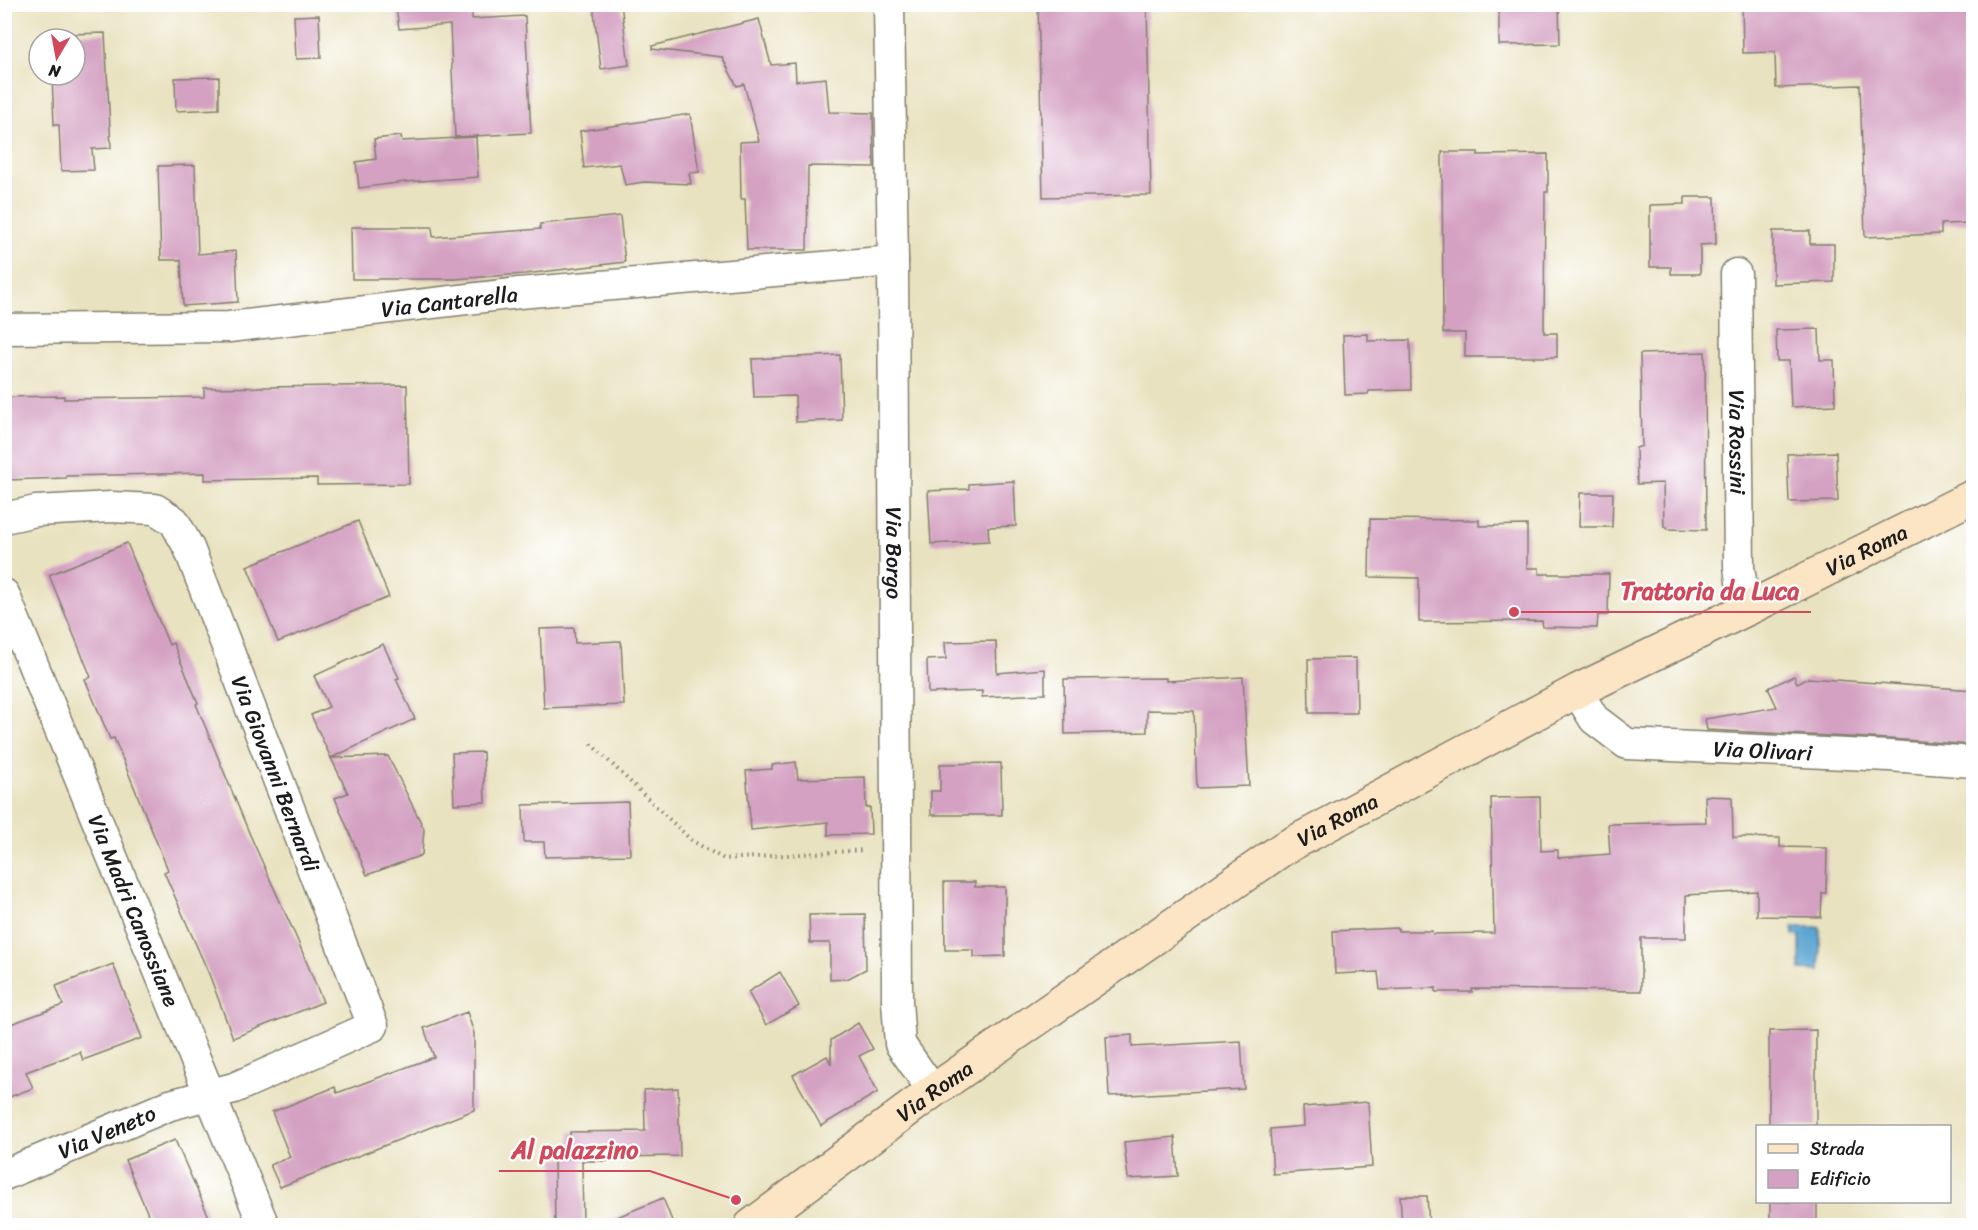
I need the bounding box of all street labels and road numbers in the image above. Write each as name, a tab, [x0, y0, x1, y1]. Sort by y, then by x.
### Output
street label: Via Cantarella	[379, 274, 520, 329]
street label: Via Rossini	[1718, 390, 1758, 495]
street label: Via Borgo	[875, 507, 914, 599]
street label: Via Roma	[1818, 512, 1915, 587]
street label: Via Giovanni Bernardi	[220, 670, 332, 878]
street label: Via Olivari	[1712, 728, 1814, 772]
street label: Via Roma	[1289, 781, 1385, 857]
street label: Via Madri Canossiane	[77, 808, 191, 1013]
street label: Via Roma	[887, 1049, 981, 1132]
street label: Via Veneto	[52, 1094, 162, 1170]

